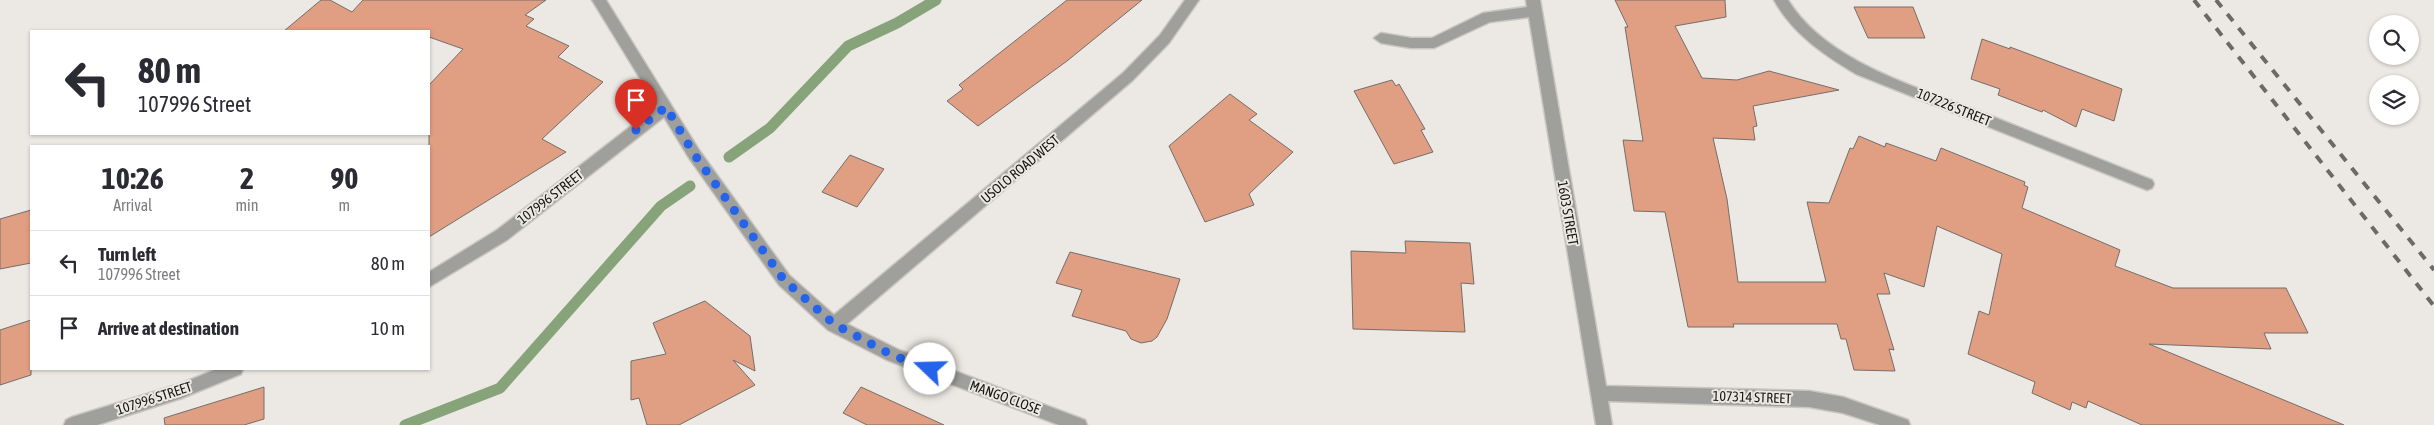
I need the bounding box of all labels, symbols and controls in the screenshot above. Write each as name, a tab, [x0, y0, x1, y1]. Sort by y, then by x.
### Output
map controls	[2369, 15, 2419, 125]
button: search	[2369, 15, 2419, 65]
icon: left	[55, 50, 120, 115]
text: 80 m	[138, 50, 201, 90]
button: layers	[2369, 75, 2419, 125]
pin	[615, 79, 657, 130]
street label: 107226 STREET	[1915, 85, 1993, 129]
icon: arrive	[622, 86, 650, 114]
text: 107996 Street	[138, 91, 251, 117]
street label: USOLO ROAD WEST	[978, 132, 1062, 206]
text: 10:26	[102, 161, 164, 195]
text: 2	[240, 161, 254, 195]
text: 90	[330, 161, 358, 195]
street label: 107996 STREET	[514, 167, 586, 227]
street label: 1603 STREET	[1554, 179, 1582, 247]
text: Arrival	[113, 196, 152, 214]
text: min	[236, 196, 259, 214]
text: m	[338, 196, 350, 214]
text: Turn left	[98, 243, 156, 265]
icon: left	[55, 249, 83, 277]
text: 80 m	[371, 252, 405, 274]
text: 107996 Street	[98, 265, 180, 283]
icon: arrive	[55, 314, 83, 342]
text: Arrive at destination	[98, 317, 239, 339]
text: 10 m	[371, 317, 405, 339]
position arrow	[903, 342, 955, 394]
street label: MANGO CLOSE	[968, 377, 1042, 417]
street label: 107996 STREET	[114, 378, 194, 418]
street label: 107314 STREET	[1712, 388, 1792, 406]

